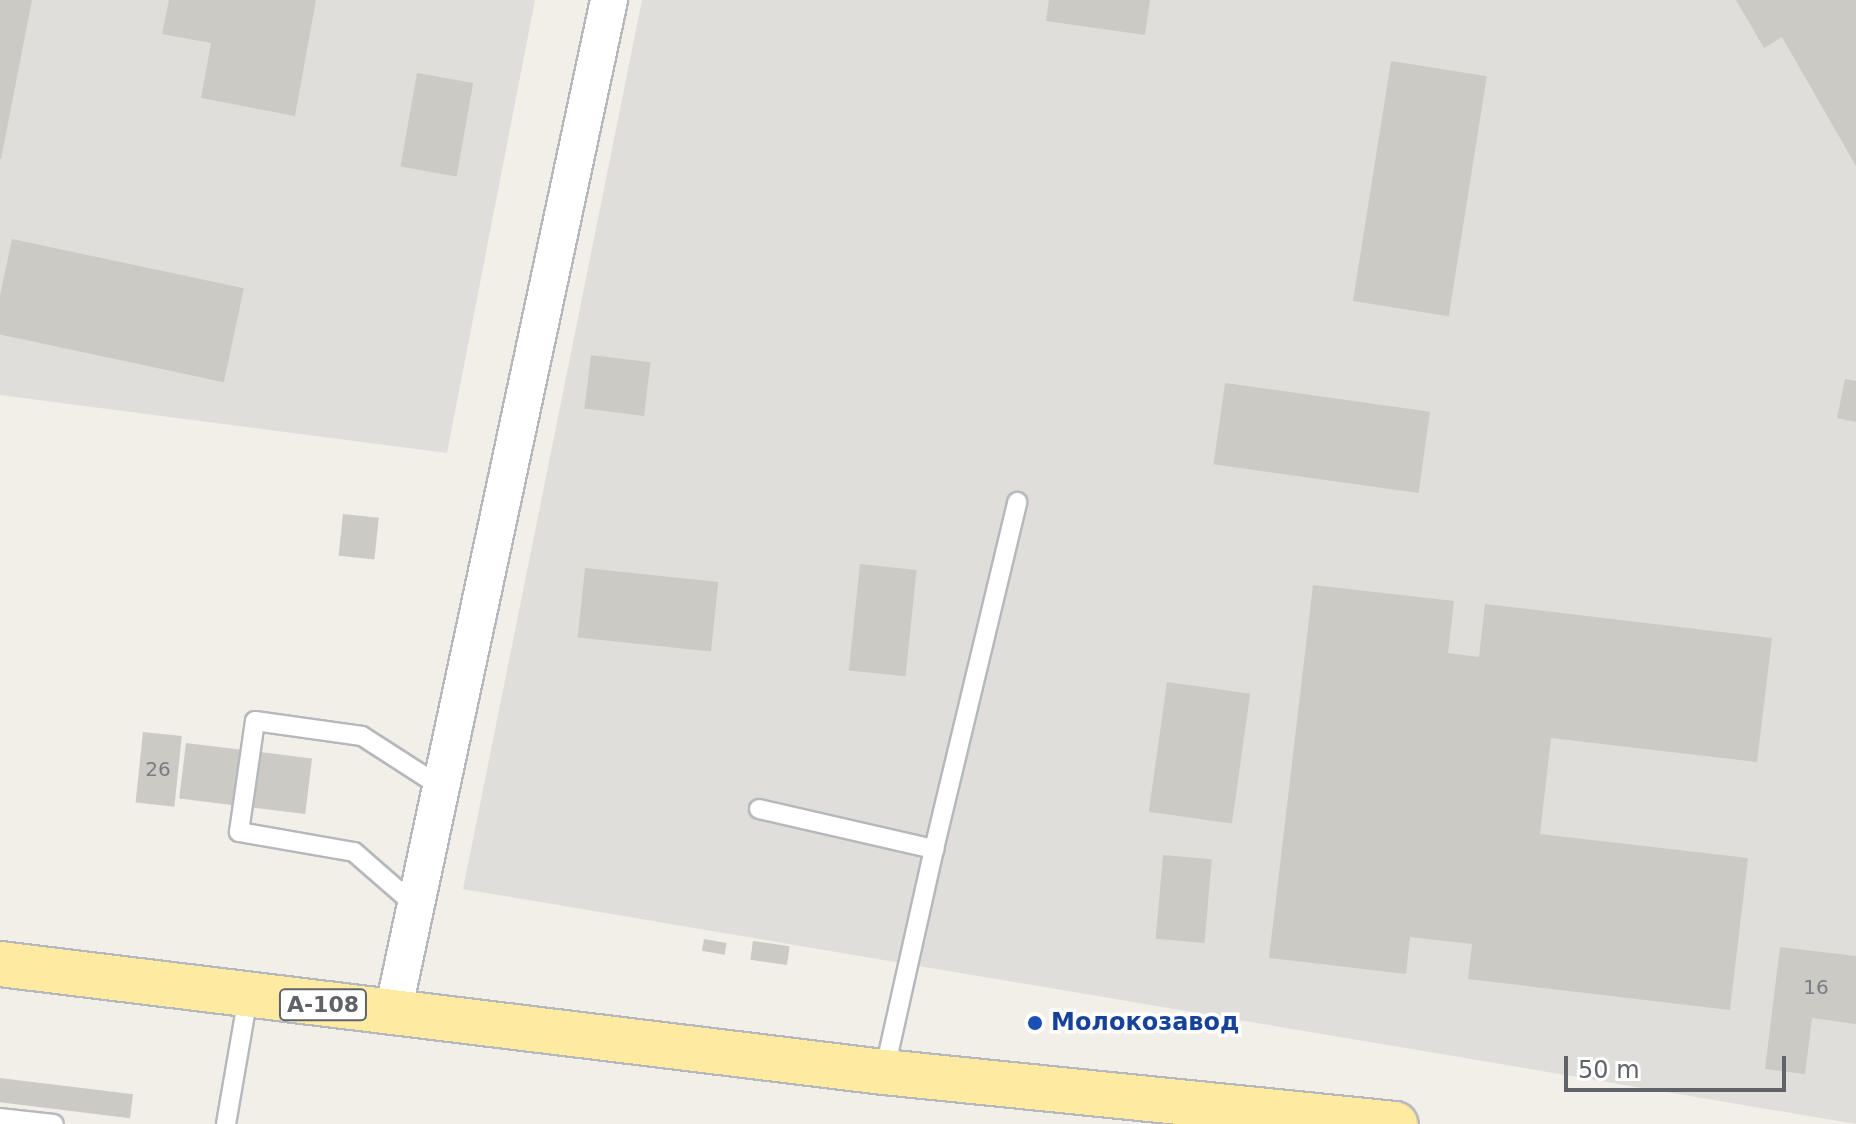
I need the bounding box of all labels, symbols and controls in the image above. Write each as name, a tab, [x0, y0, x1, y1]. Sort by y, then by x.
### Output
house number: 26	[145, 757, 171, 781]
house number: 16	[1803, 975, 1829, 999]
road number: А-108	[277, 987, 369, 1023]
place label: Молокозавод	[1051, 1009, 1239, 1037]
marker: Молокозавод	[1026, 1014, 1044, 1032]
scale bar	[1568, 1040, 1790, 1090]
text: 50 m	[1578, 1056, 1640, 1084]

